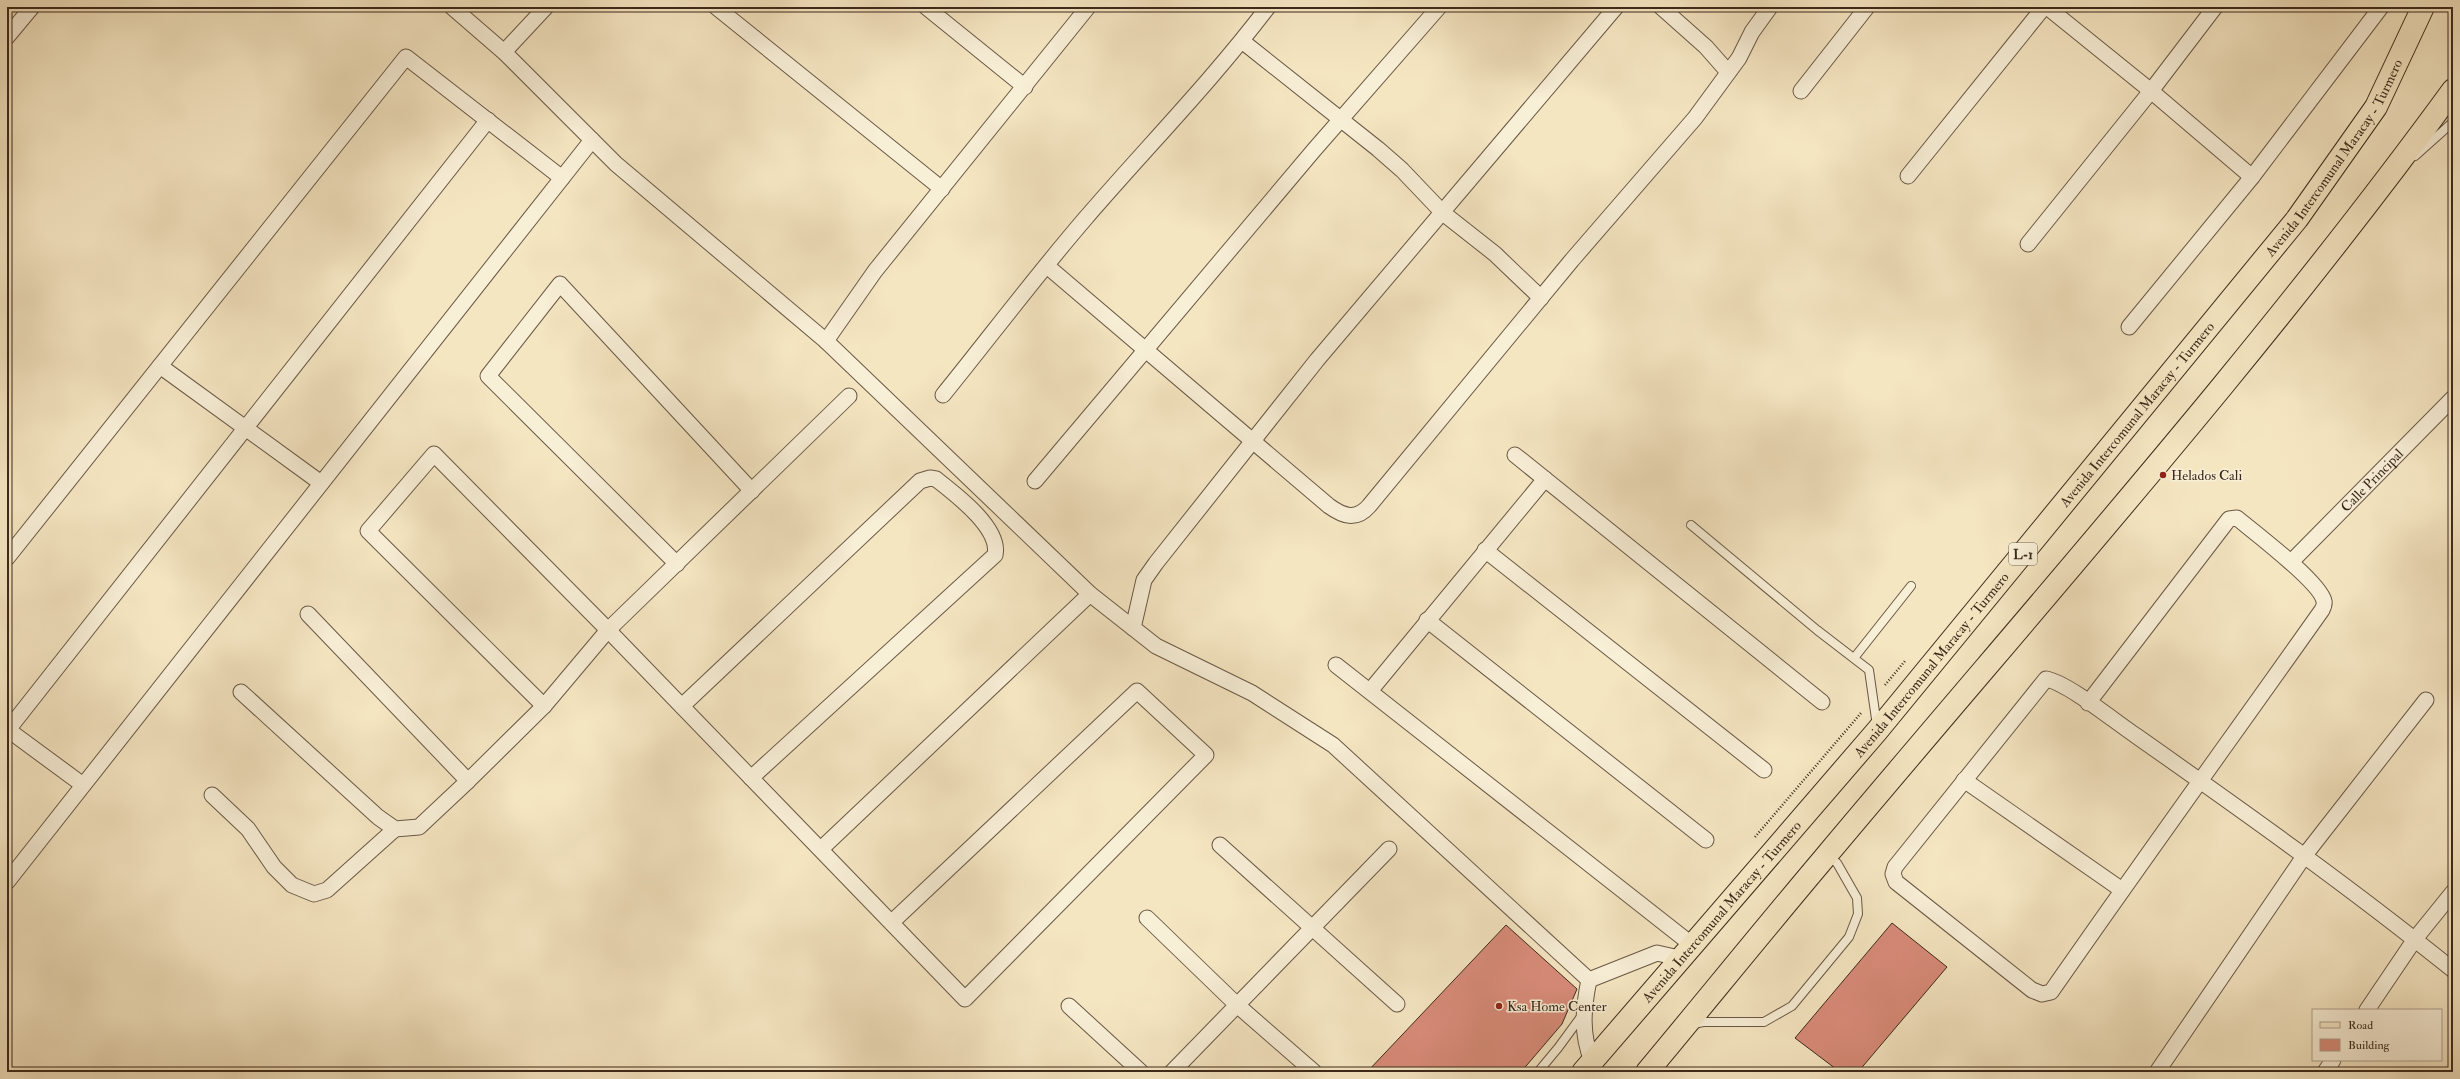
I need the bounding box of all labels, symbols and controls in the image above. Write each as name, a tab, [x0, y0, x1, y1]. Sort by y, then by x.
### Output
street label: Avenida Intercomunal Maracay - Turmero	[2261, 57, 2406, 261]
street label: Avenida Intercomunal Maracay - Turmero	[2056, 318, 2218, 511]
street label: Calle Principal	[2337, 445, 2407, 516]
place label: Helados Cali	[2171, 467, 2242, 484]
marker: Helados Cali	[2158, 470, 2168, 480]
road number: L-1	[2009, 543, 2037, 565]
street label: Avenida Intercomunal Maracay - Turmero	[1850, 569, 2013, 762]
street label: Avenida Intercomunal Maracay - Turmero	[1638, 817, 1805, 1007]
place label: Ksa Home Center	[1507, 998, 1608, 1015]
marker: Ksa Home Center	[1494, 1001, 1504, 1011]
legend	[2312, 1009, 2442, 1061]
text: Road	[2348, 1018, 2373, 1033]
text: Building	[2348, 1038, 2391, 1053]

